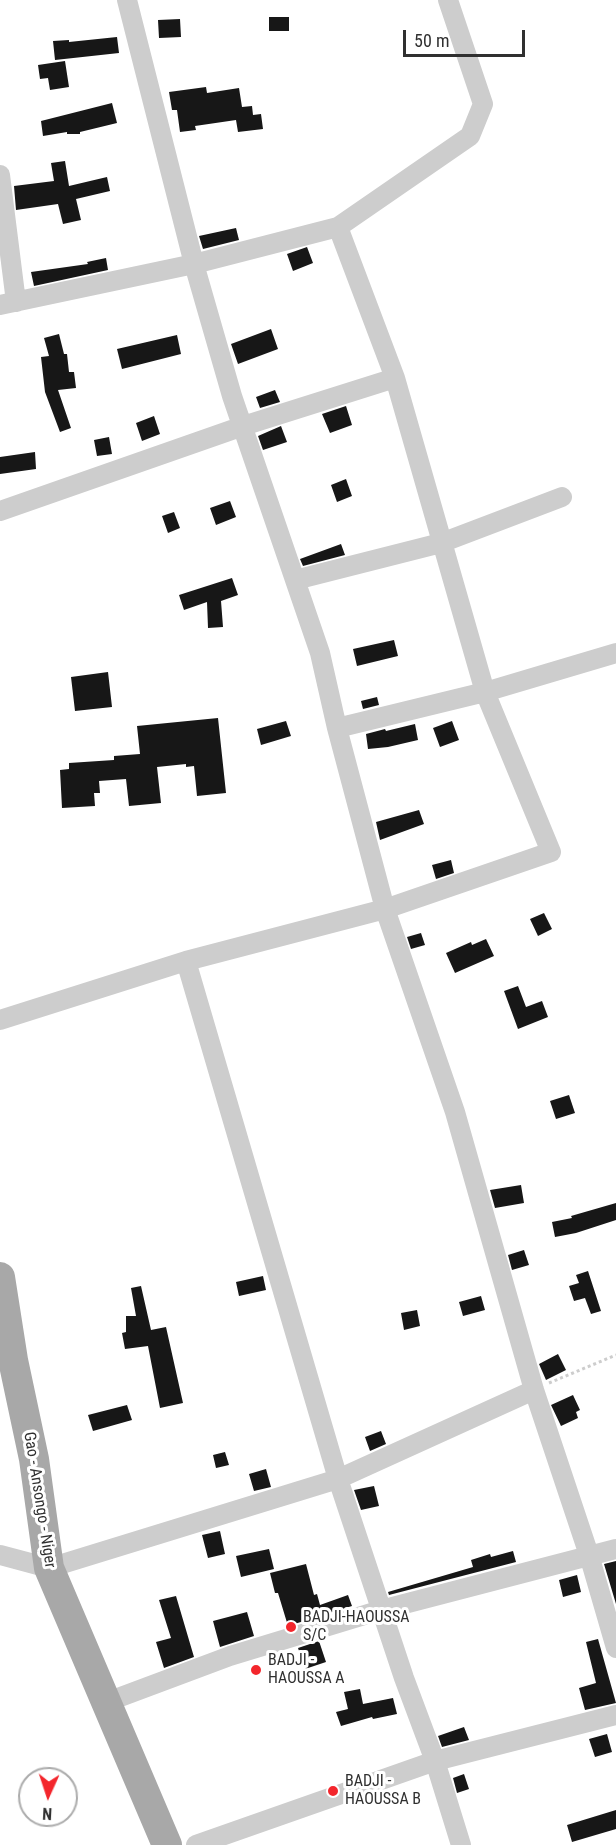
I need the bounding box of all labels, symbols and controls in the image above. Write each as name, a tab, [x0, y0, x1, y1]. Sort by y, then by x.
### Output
scale bar	[406, 18, 528, 56]
text: 50 m	[414, 30, 449, 51]
street label: Gao - Ansongo - Niger	[19, 1431, 59, 1569]
place label: BADJI-HAOUSSA S/C	[303, 1608, 409, 1646]
marker: BADJI-HAOUSSA S/C	[284, 1620, 298, 1634]
place label: BADJI - HAOUSSA A	[268, 1651, 345, 1689]
marker: BADJI - HAOUSSA A	[249, 1663, 263, 1677]
north arrow	[18, 1767, 78, 1827]
place label: BADJI - HAOUSSA B	[345, 1772, 421, 1810]
marker: BADJI - HAOUSSA B	[326, 1784, 340, 1798]
text: N	[42, 1804, 53, 1823]

